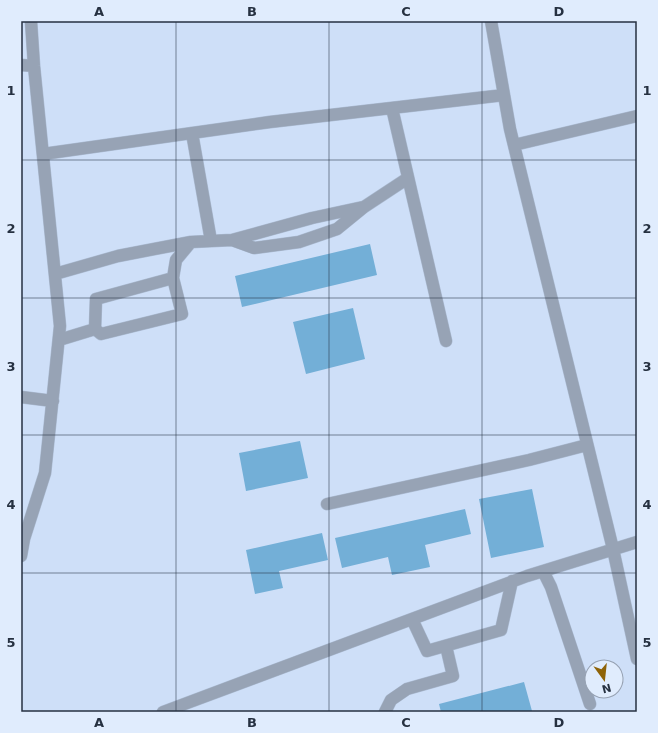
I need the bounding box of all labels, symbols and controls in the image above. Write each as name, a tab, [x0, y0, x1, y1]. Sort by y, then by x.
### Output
text: A	[94, 4, 104, 19]
text: B	[247, 4, 257, 19]
text: C	[401, 4, 411, 19]
text: D	[554, 4, 565, 19]
text: 1	[6, 83, 16, 98]
text: 1	[642, 83, 652, 98]
text: 2	[6, 221, 16, 236]
text: 2	[642, 221, 652, 236]
text: 3	[6, 359, 16, 374]
text: 3	[642, 359, 652, 374]
text: 4	[6, 497, 16, 512]
text: 4	[642, 497, 652, 512]
text: 5	[6, 635, 16, 650]
text: 5	[642, 635, 652, 650]
north arrow	[584, 659, 624, 699]
text: N	[600, 681, 613, 696]
text: A	[94, 715, 104, 730]
text: B	[247, 715, 257, 730]
text: C	[401, 715, 411, 730]
text: D	[554, 715, 565, 730]

